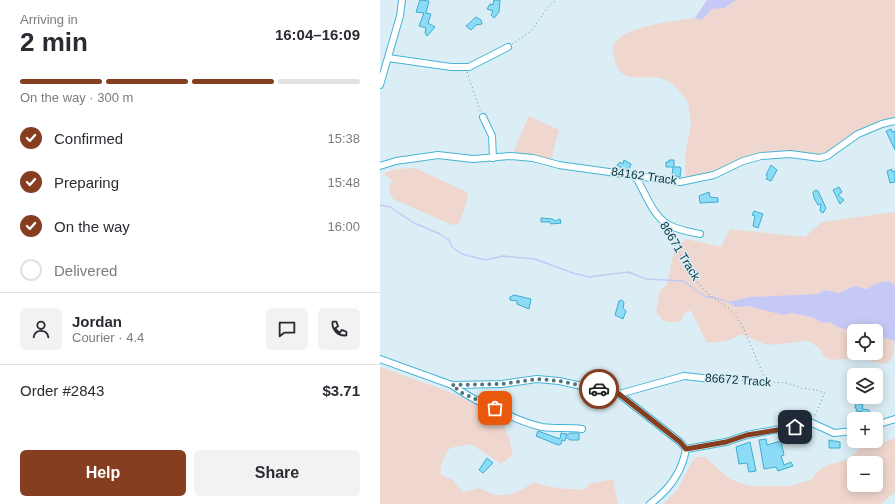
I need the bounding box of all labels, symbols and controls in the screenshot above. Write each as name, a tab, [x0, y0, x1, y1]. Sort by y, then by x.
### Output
text: Arriving in	[20, 12, 78, 27]
text: 16:04–16:09	[275, 26, 360, 43]
text: 2 min	[20, 27, 88, 57]
text: On the way · 300 m	[20, 90, 133, 105]
icon: check	[20, 127, 42, 149]
text: Confirmed	[54, 130, 123, 147]
text: 15:38	[327, 131, 360, 146]
street label: 84162 Track	[610, 164, 679, 188]
icon: check	[20, 171, 42, 193]
text: Preparing	[54, 174, 119, 191]
text: 15:48	[327, 175, 360, 190]
icon: check	[20, 215, 42, 237]
text: On the way	[54, 218, 130, 235]
text: 16:00	[327, 219, 360, 234]
street label: 86671 Track	[657, 219, 704, 284]
text: Delivered	[54, 262, 117, 279]
button: person	[20, 308, 62, 350]
button: chat	[266, 308, 308, 350]
button: phone	[318, 308, 360, 350]
text: Jordan	[72, 313, 122, 330]
map controls	[847, 324, 883, 492]
button: locate	[847, 324, 883, 360]
text: Courier · 4.4	[72, 330, 144, 345]
button: layers	[847, 368, 883, 404]
courier	[579, 369, 619, 409]
street label: 86672 Track	[705, 371, 772, 389]
icon: car	[588, 378, 610, 400]
text: Order #2843	[20, 382, 104, 399]
text: $3.71	[322, 382, 360, 399]
pin	[478, 391, 512, 425]
icon: bag	[484, 397, 506, 419]
pin	[778, 410, 812, 444]
button: +	[847, 412, 883, 448]
icon: home	[784, 416, 806, 438]
button: Help	[20, 450, 186, 496]
button: Share	[194, 450, 360, 496]
button: −	[847, 456, 883, 492]

